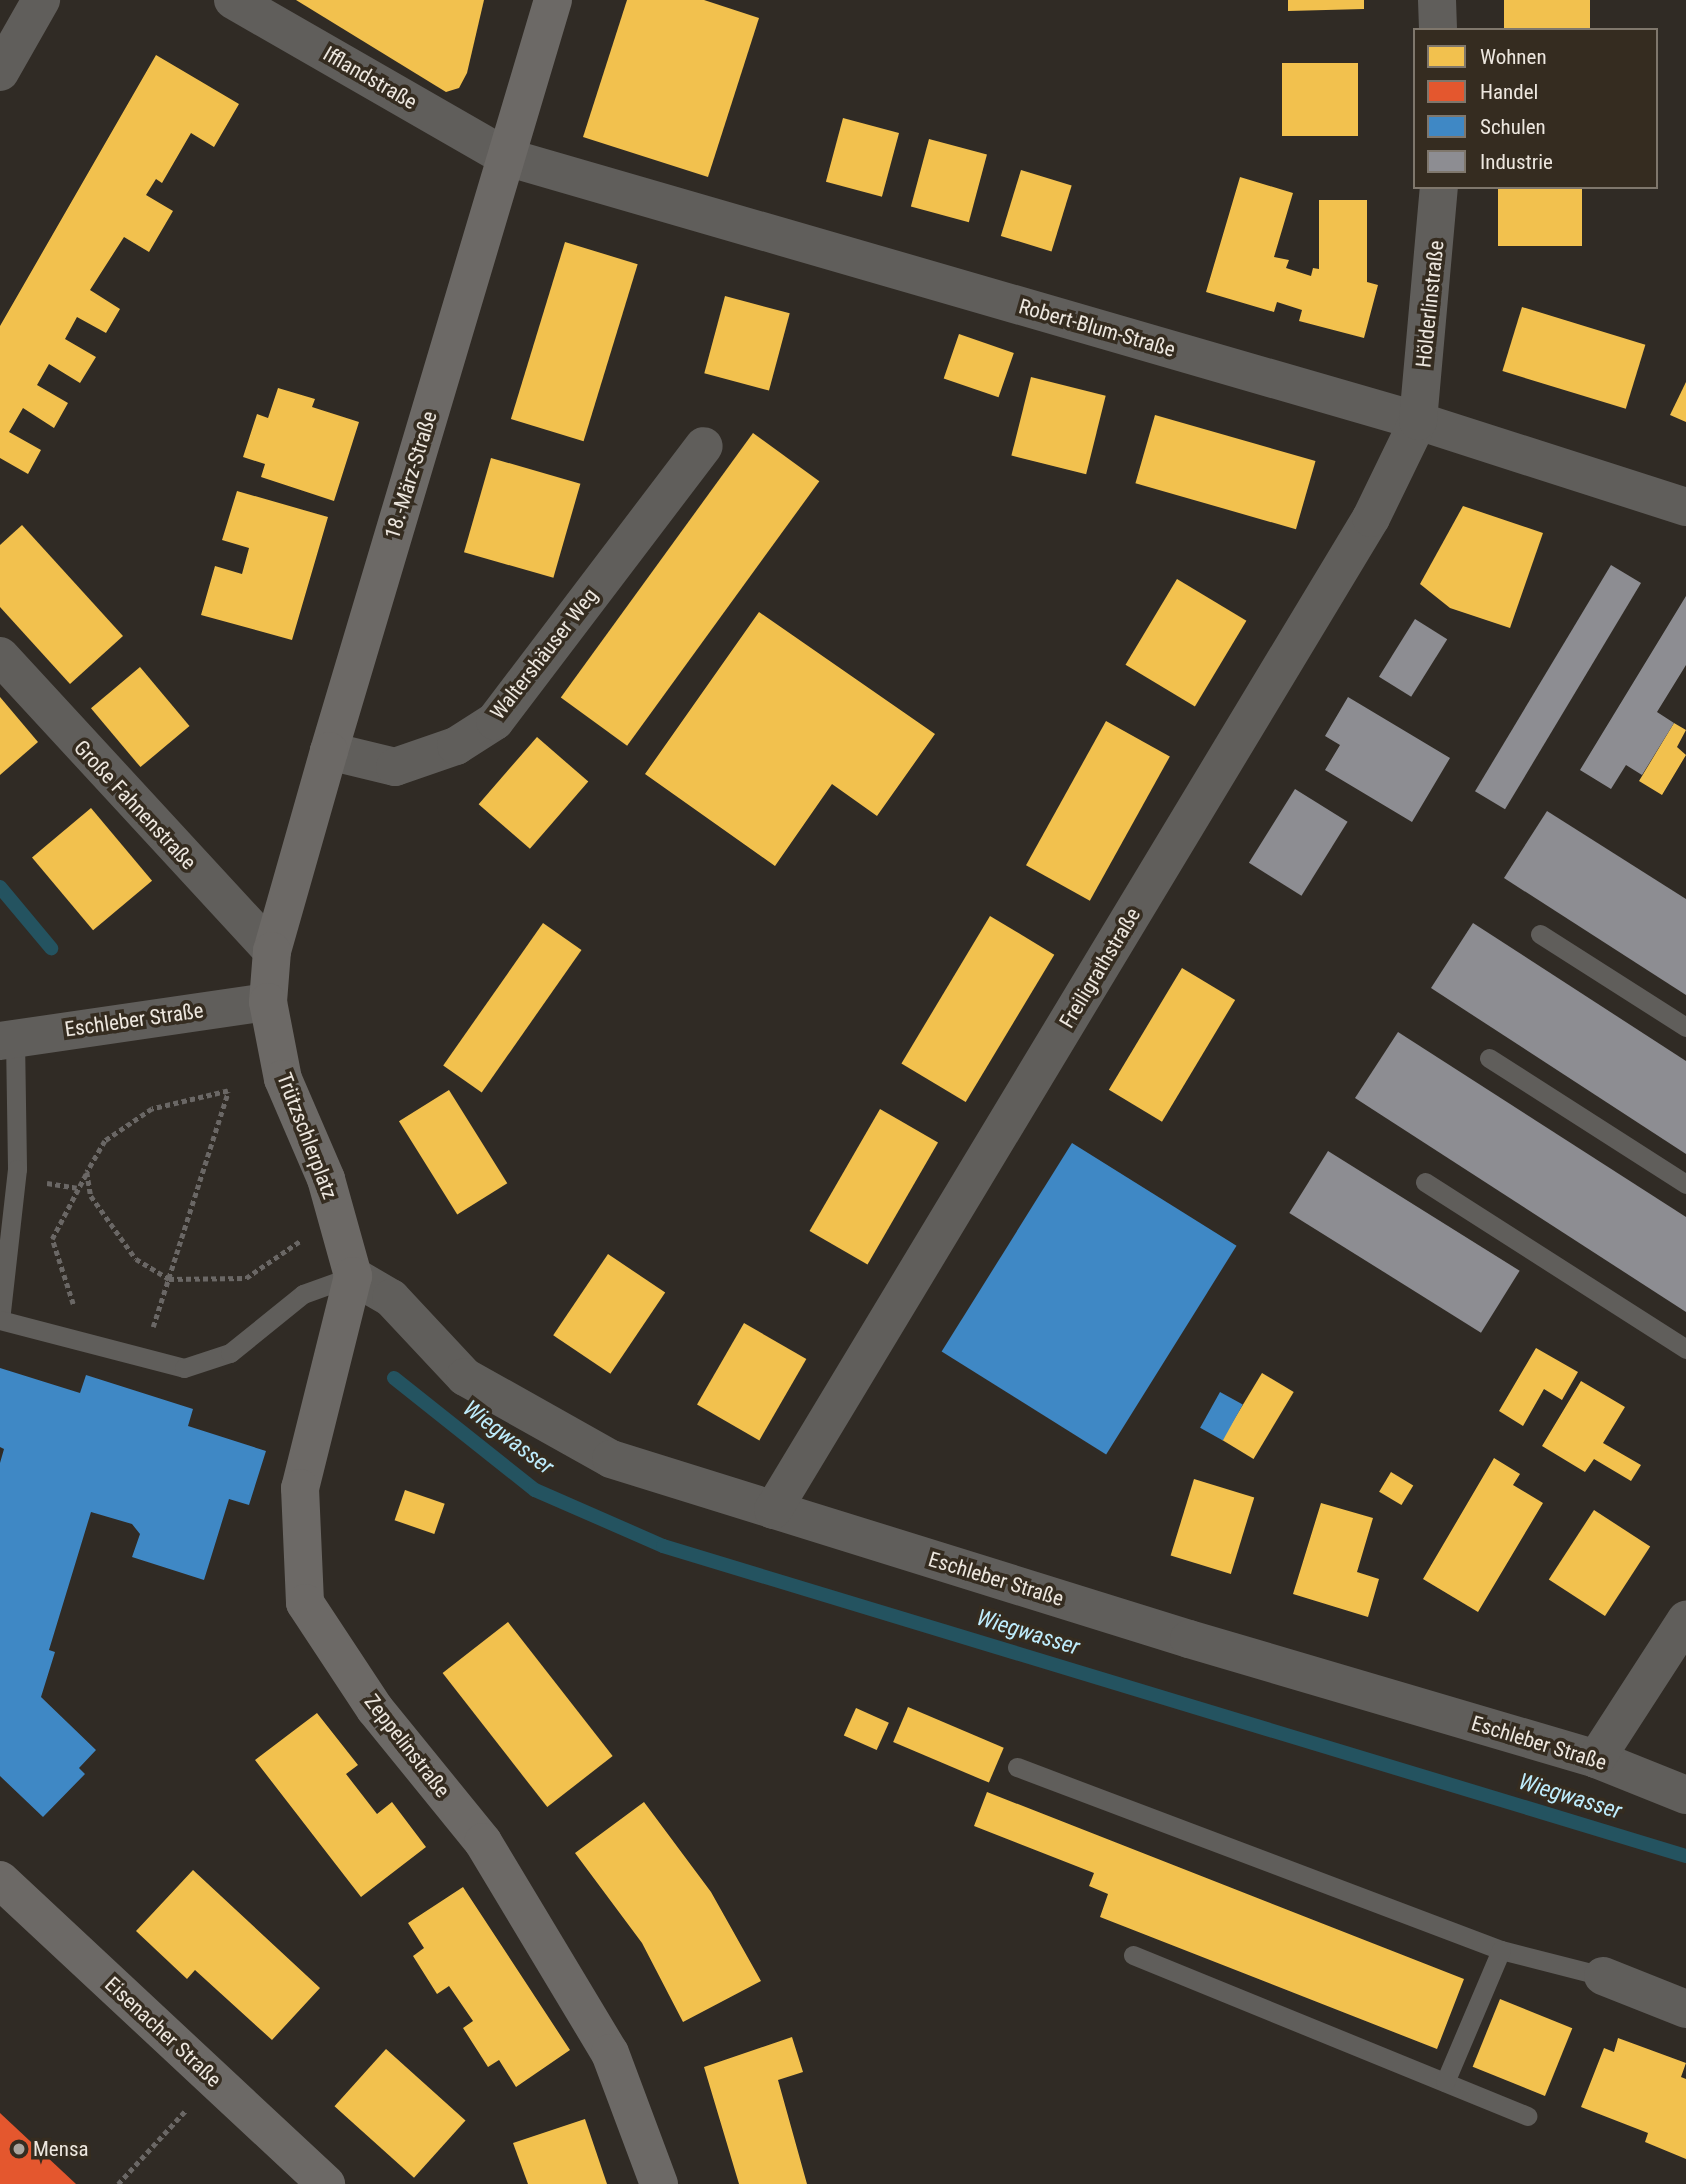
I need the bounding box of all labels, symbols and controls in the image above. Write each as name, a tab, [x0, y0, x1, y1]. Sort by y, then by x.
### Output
legend	[1413, 28, 1658, 189]
street label: Ifflandstraße	[319, 41, 421, 115]
text: Wohnen	[1480, 45, 1547, 69]
text: Handel	[1480, 80, 1538, 104]
text: Schulen	[1480, 115, 1546, 139]
text: Industrie	[1480, 150, 1553, 174]
street label: Hölderlinstraße	[1411, 239, 1449, 369]
street label: Robert-Blum-Straße	[1016, 294, 1178, 362]
street label: 18.-März-Straße	[380, 408, 442, 542]
street label: Waltershäuser Weg	[485, 583, 603, 725]
street label: Große Fahnenstraße	[69, 735, 201, 875]
street label: Freiligrathstraße	[1054, 903, 1146, 1033]
street label: Eschleber Straße	[63, 998, 205, 1042]
street label: Trützschlerplatz	[271, 1069, 343, 1203]
water label: Wiegwasser	[457, 1395, 559, 1481]
street label: Eschleber Straße	[925, 1547, 1067, 1611]
water label: Wiegwasser	[973, 1604, 1083, 1662]
street label: Zeppelinstraße	[359, 1690, 455, 1802]
street label: Eschleber Straße	[1468, 1711, 1610, 1775]
water label: Wiegwasser	[1515, 1768, 1625, 1826]
street label: Eisenacher Straße	[100, 1972, 226, 2092]
place label: Mensa	[33, 2136, 89, 2162]
marker: Mensa	[11, 2141, 27, 2157]

